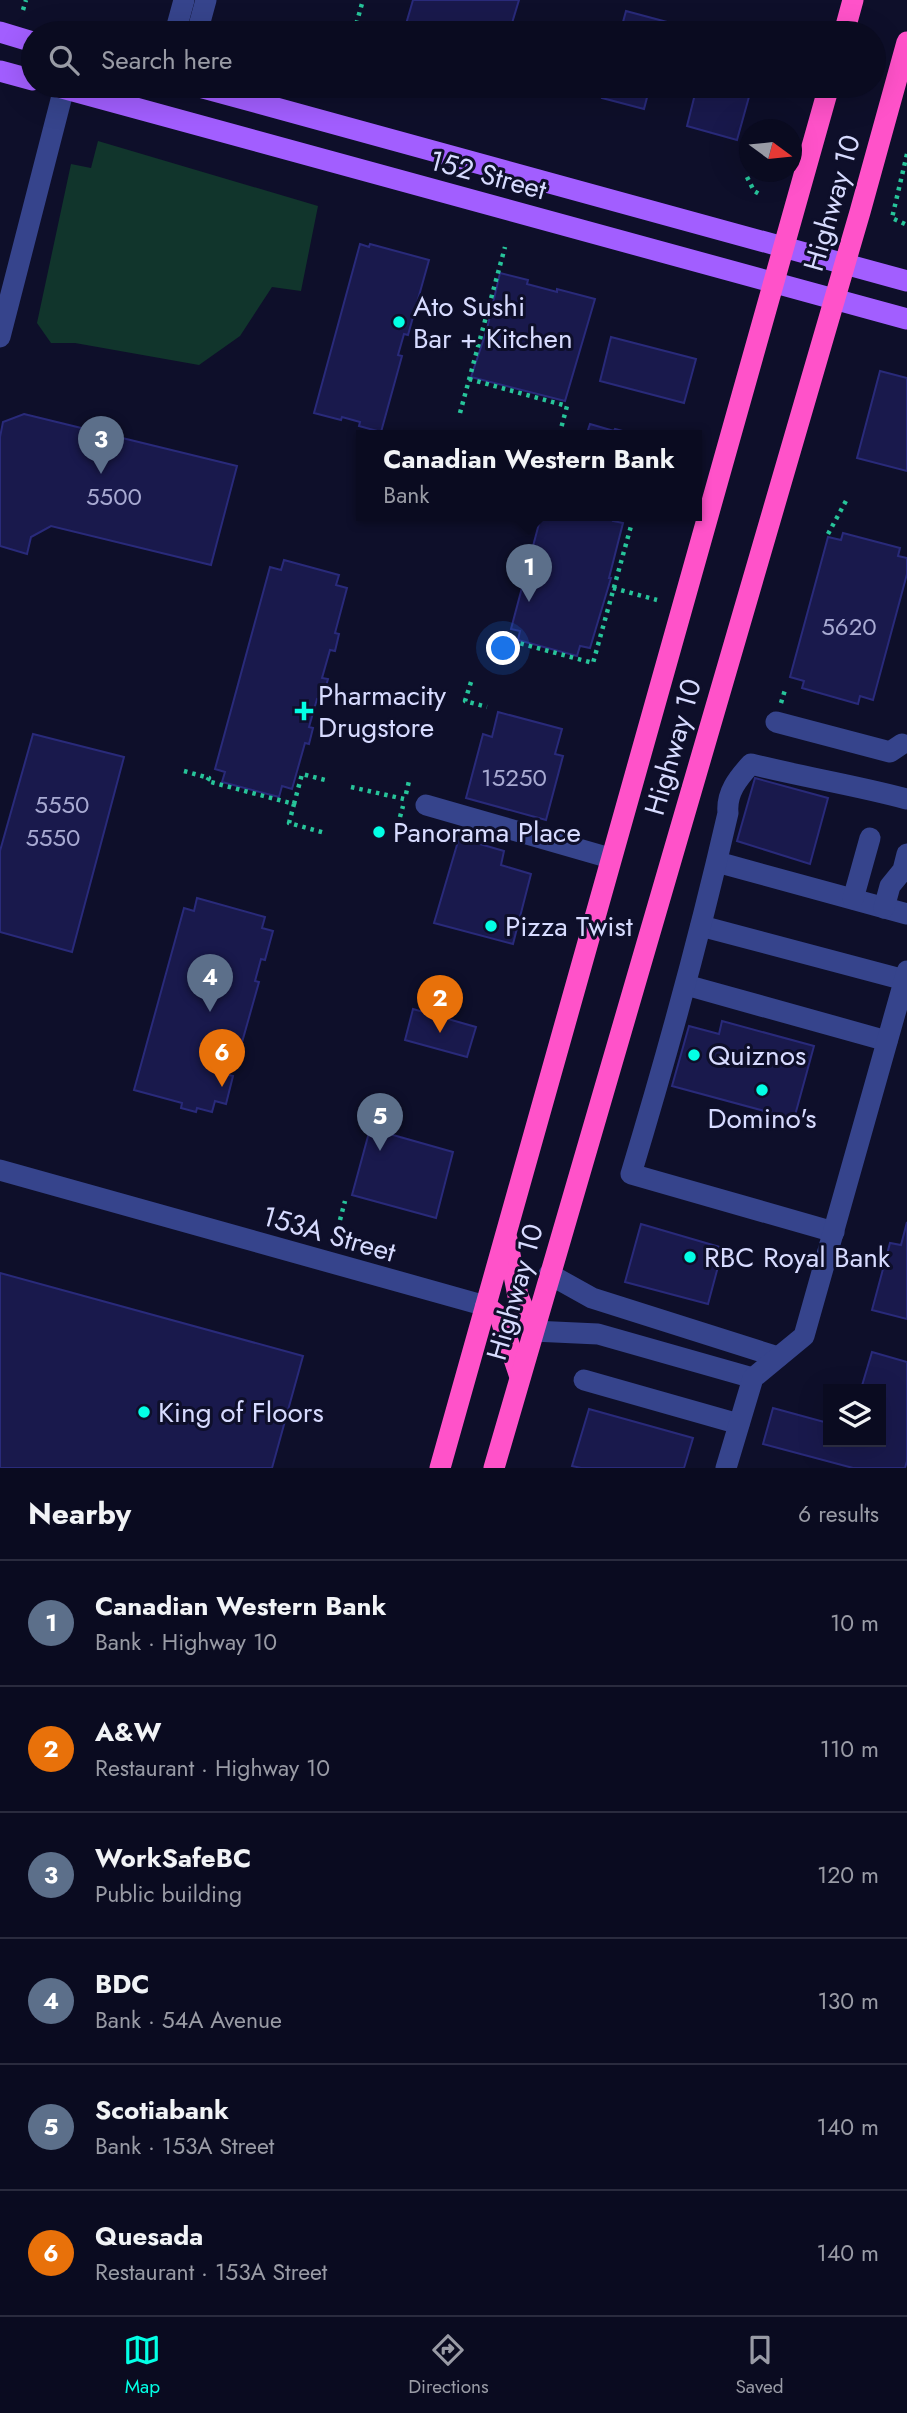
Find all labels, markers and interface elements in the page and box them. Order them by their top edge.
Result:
search box [21,21,886,98]
icon: search [45,41,83,79]
text: Search here [101,41,233,79]
north arrow [739,119,802,182]
street label: Highway 10 [793,130,871,276]
street label: 152 Street [425,140,551,210]
place label: Ato Sushi Bar + Kitchen [413,286,573,359]
marker: Ato Sushi Bar + Kitchen [391,314,407,330]
pin: 3 [78,416,124,474]
popup [356,430,702,521]
text: Canadian Western Bank [383,440,675,478]
text: Bank [383,478,429,512]
house number: 5500 [86,479,142,514]
pin: 1 [506,544,552,602]
house number: 5620 [821,609,877,644]
your location [486,631,520,665]
street label: Highway 10 [634,674,712,820]
place label: Pharmacity Drugstore [318,675,447,748]
marker: Pharmacity Drugstore [296,703,312,719]
house number: 15250 [481,760,547,795]
house number: 5550 [34,787,90,822]
place label: Panorama Place [393,812,581,853]
house number: 5550 [25,820,81,855]
marker: Panorama Place [371,824,387,840]
place label: Pizza Twist [505,906,633,947]
marker: Pizza Twist [483,918,499,934]
pin: 4 [187,954,233,1012]
pin: 2 [417,975,463,1033]
pin: 6 [199,1029,245,1087]
place label: Quiznos [708,1035,806,1076]
marker: Quiznos [686,1047,702,1063]
marker: Domino's [754,1082,770,1098]
pin: 5 [357,1093,403,1151]
place label: Domino's [707,1098,817,1139]
street label: 153A Street [258,1195,401,1273]
street label: Highway 10 [476,1219,554,1365]
place label: RBC Royal Bank [704,1237,891,1278]
marker: RBC Royal Bank [682,1249,698,1265]
map controls [823,1384,886,1447]
button: layers [823,1384,886,1447]
place label: King of Floors [158,1392,324,1433]
marker: King of Floors [136,1404,152,1420]
text: Nearby [28,1492,131,1535]
text: 6 results [798,1497,879,1531]
text: Canadian Western Bank [95,1587,386,1625]
text: 1 [45,1606,57,1640]
text: 10 m [830,1606,879,1640]
text: Bank · Highway 10 [95,1625,277,1659]
text: A&W [95,1713,161,1751]
text: 2 [43,1732,59,1766]
text: 110 m [820,1732,879,1766]
text: Restaurant · Highway 10 [95,1751,330,1785]
text: WorkSafeBC [95,1839,251,1877]
text: 3 [44,1858,58,1892]
text: 120 m [817,1858,879,1892]
text: Public building [95,1877,242,1911]
text: BDC [95,1965,150,2003]
text: 4 [43,1984,59,2018]
text: 130 m [817,1984,879,2018]
text: Bank · 54A Avenue [95,2003,282,2037]
text: Scotiabank [95,2091,229,2129]
text: 5 [44,2110,58,2144]
text: 140 m [817,2110,879,2144]
text: Bank · 153A Street [95,2129,274,2163]
text: Quesada [95,2217,203,2255]
text: 6 [43,2236,59,2270]
text: 140 m [817,2236,879,2270]
text: Restaurant · 153A Street [95,2255,327,2289]
tab: Map [123,2331,161,2400]
tab: Directions [408,2331,489,2400]
tab: Saved [735,2331,784,2400]

